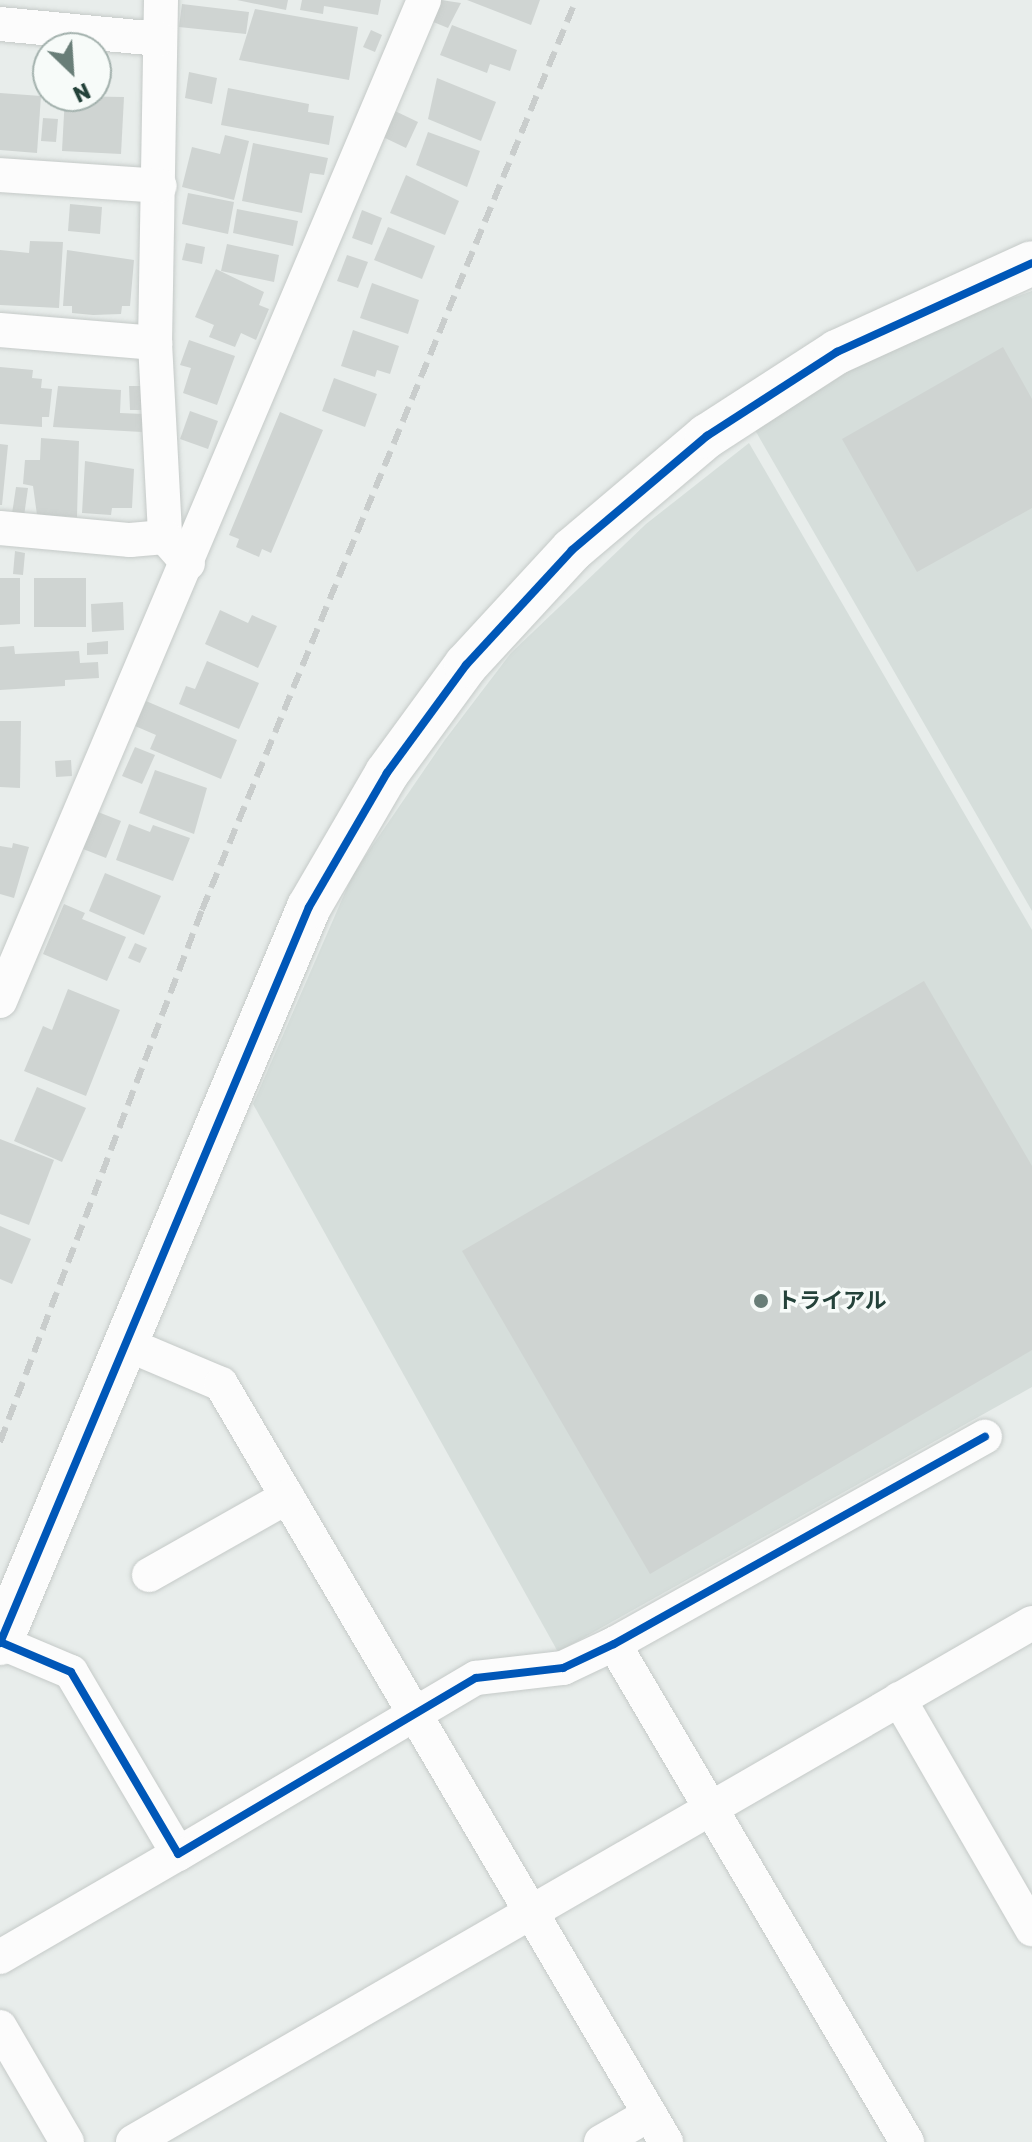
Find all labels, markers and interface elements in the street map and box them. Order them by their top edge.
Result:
north arrow [32,32,112,112]
text: N [69,77,94,108]
place label: トライアル [777,1288,887,1314]
marker: トライアル [752,1292,770,1310]

